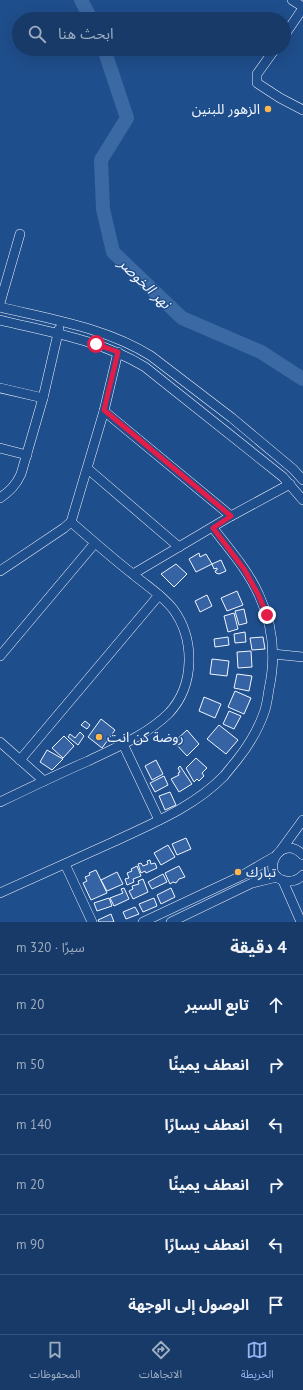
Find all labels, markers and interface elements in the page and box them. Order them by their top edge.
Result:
search box [12,12,291,56]
icon: search [26,23,48,45]
text: ابحث هنا [58,24,114,43]
place label: الزهور للبنين [192,100,260,118]
marker: الزهور للبنين [263,104,273,114]
water label: نهر الخوصر [114,253,176,314]
route start [87,335,105,353]
route end [258,606,276,624]
place label: روضة كن انت [107,728,184,746]
marker: روضة كن انت [94,732,104,742]
place label: تبارك [246,863,276,881]
marker: تبارك [233,867,243,877]
text: 4 دقيقة [230,936,287,958]
text: سيرًا · 320 m [16,939,85,956]
icon: ahead [265,994,287,1016]
text: تابع السير [185,995,249,1014]
text: 20 m [16,996,44,1013]
icon: right [265,1054,287,1076]
text: انعطف يمينًا [169,1055,249,1074]
text: 50 m [16,1056,44,1073]
icon: left [265,1114,287,1136]
text: انعطف يسارًا [165,1115,249,1134]
text: 140 m [16,1116,51,1133]
icon: right [265,1174,287,1196]
text: انعطف يمينًا [169,1175,249,1194]
text: 20 m [16,1176,44,1193]
icon: left [265,1234,287,1256]
text: انعطف يسارًا [165,1235,249,1254]
text: 90 m [16,1236,44,1253]
icon: arrive [265,1294,287,1316]
text: الوصول إلى الوجهة [128,1295,249,1314]
tab: المحفوظات [29,1339,80,1386]
tab: الاتجاهات [139,1339,182,1386]
tab: الخريطة [241,1339,274,1386]

